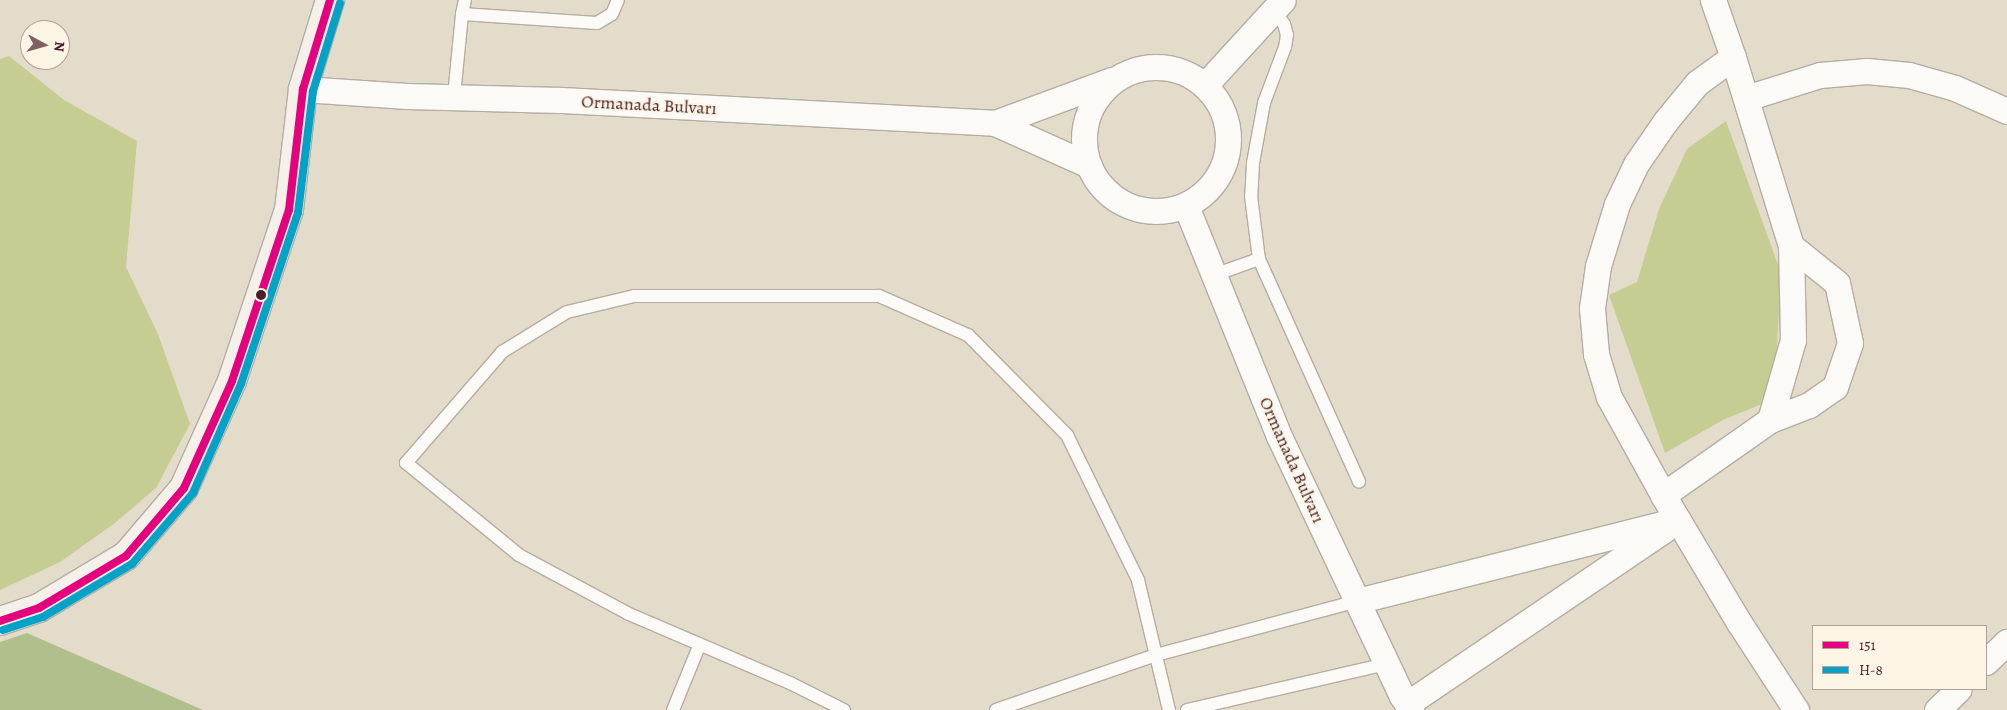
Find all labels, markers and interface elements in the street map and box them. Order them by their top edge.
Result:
north arrow [20,20,70,70]
text: N [49,40,69,53]
street label: Ormanada Bulvarı [581,91,717,119]
unlabelled marker [256,290,266,300]
street label: Ormanada Bulvarı [1255,394,1329,526]
legend [1812,625,1987,690]
text: 151 [1859,635,1876,655]
text: H-8 [1859,660,1883,680]

